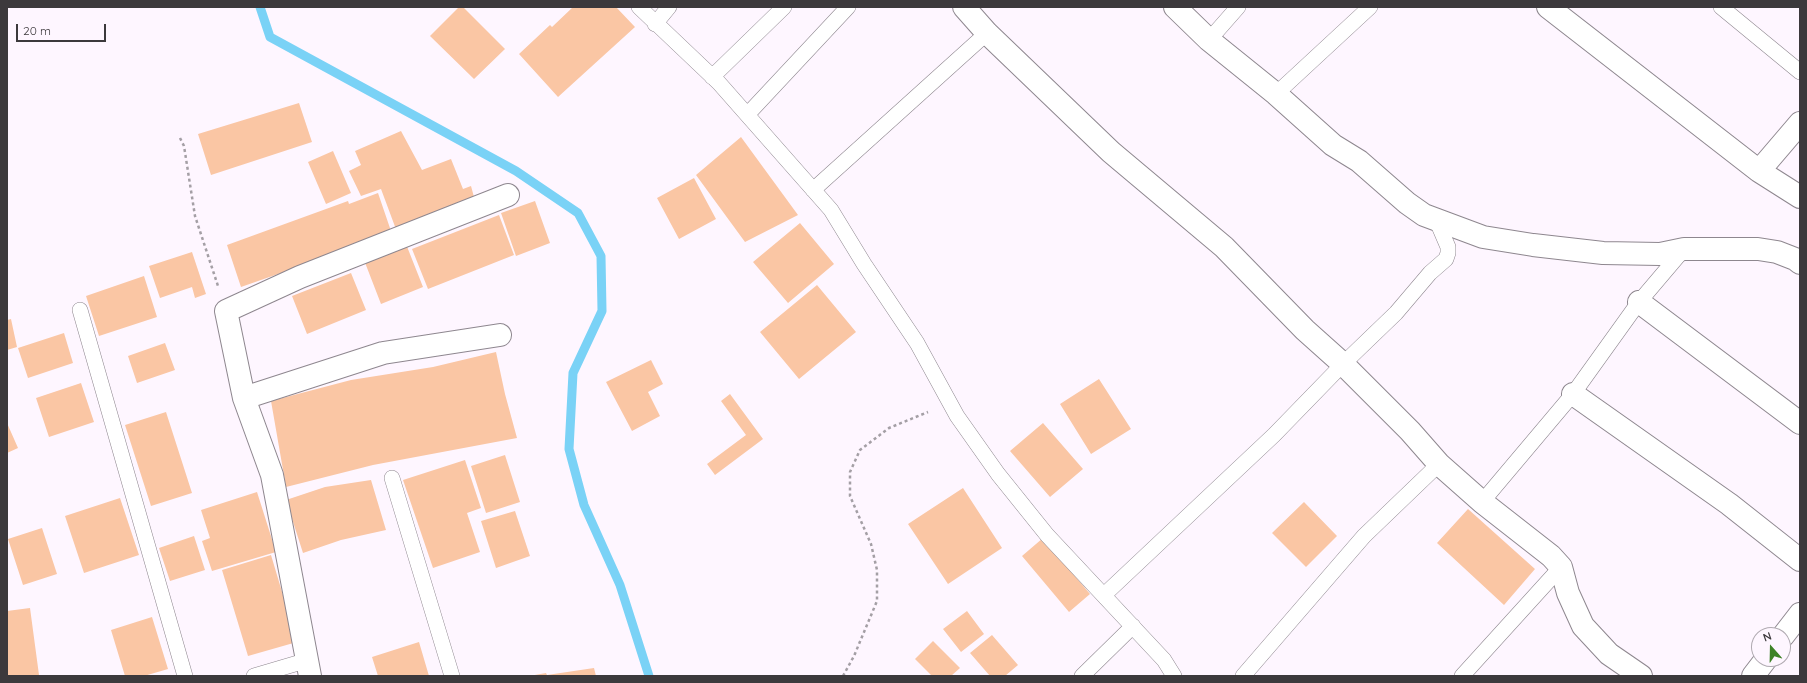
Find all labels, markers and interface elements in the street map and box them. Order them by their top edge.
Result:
scale bar [18,16,108,42]
text: 20 m [23,23,51,38]
north arrow [1751,627,1791,667]
text: N [1761,629,1773,645]

